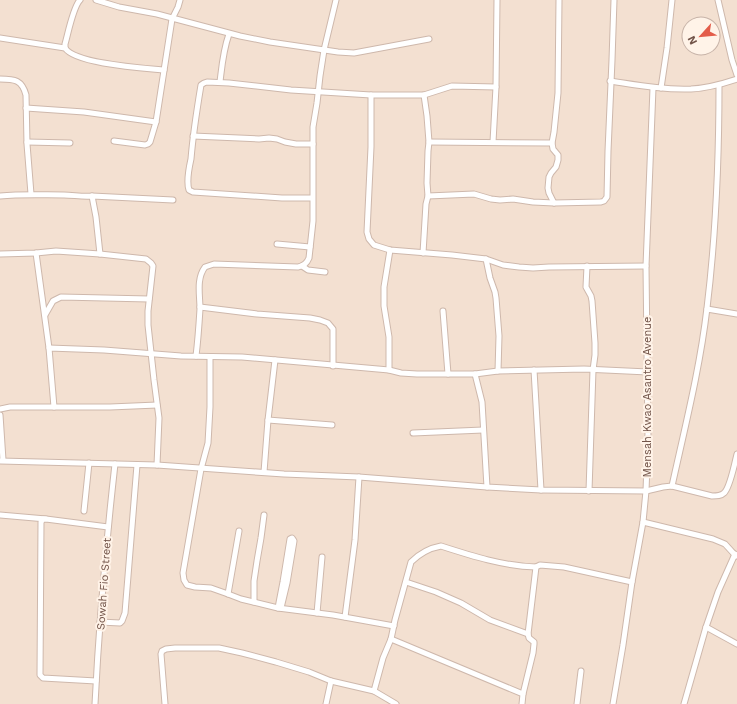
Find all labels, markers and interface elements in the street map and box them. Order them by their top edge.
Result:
north arrow [681,16,721,56]
text: N [685,34,700,47]
street label: Mensah Kwao Asantro Avenue [641,317,654,477]
street label: Sowah Fio Street [94,537,114,631]

